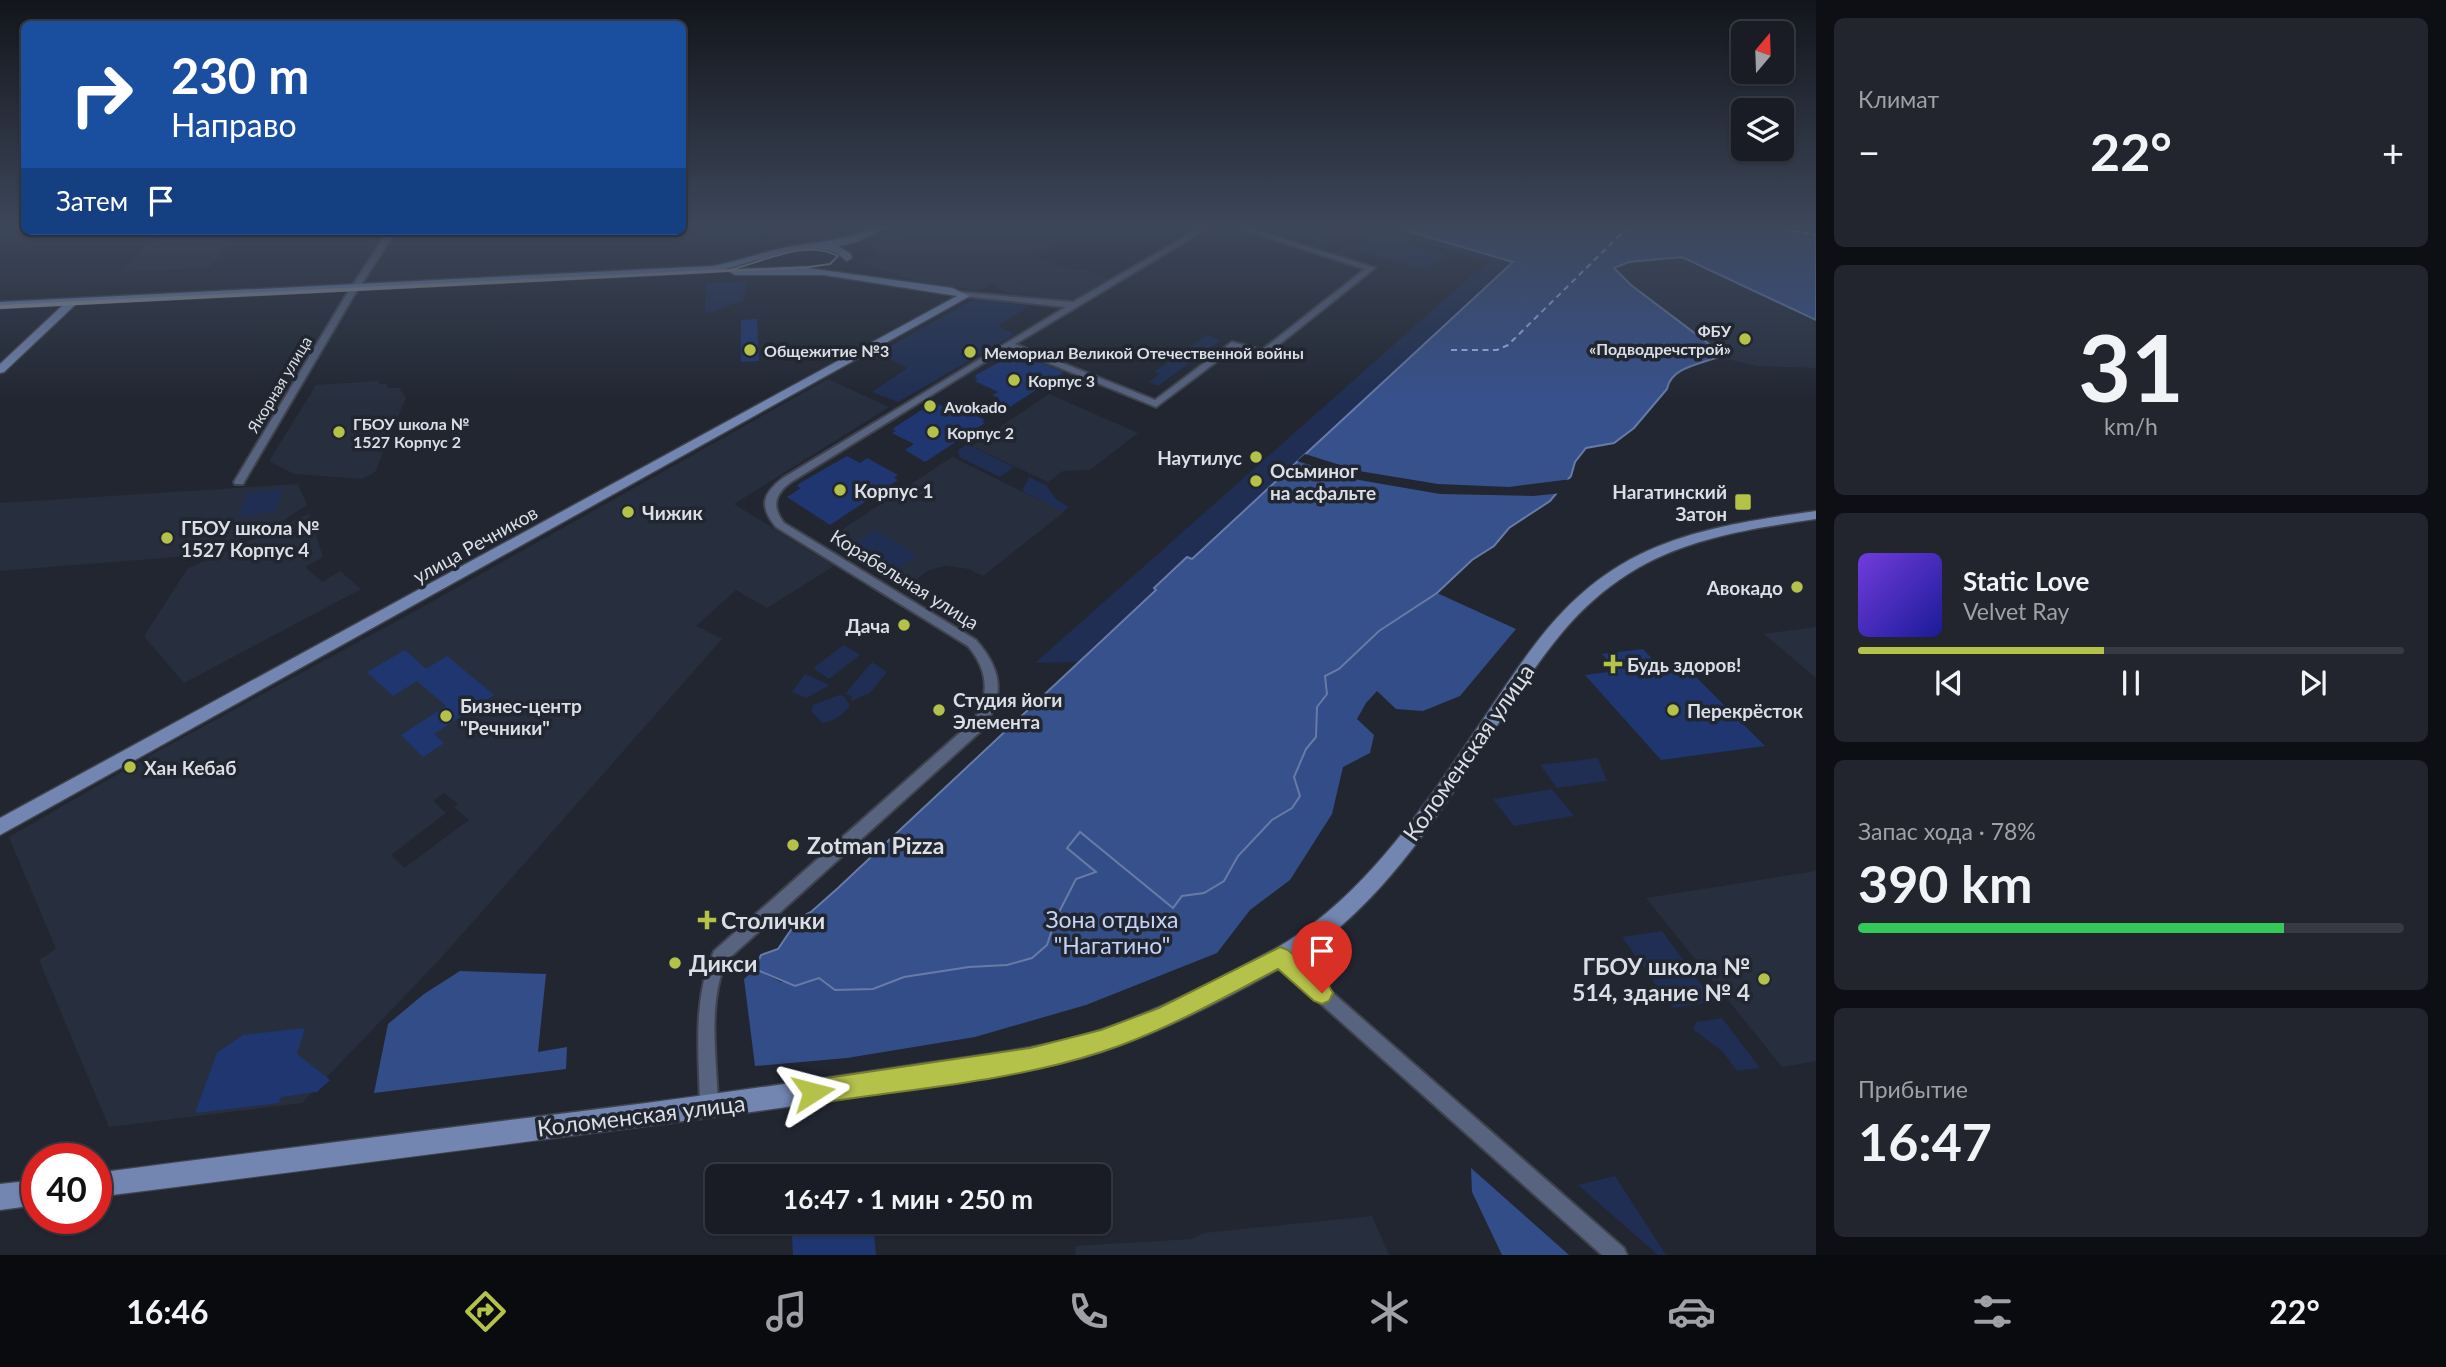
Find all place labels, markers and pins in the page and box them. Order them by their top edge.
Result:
place label: ФБУ «Подводречстрой» [1589,321,1732,358]
marker: ФБУ «Подводречстрой» [1737,331,1753,347]
place label: Общежитие №3 [764,341,889,360]
marker: Общежитие №3 [742,342,758,358]
place label: Мемориал Великой Отечественной войны [984,343,1304,362]
marker: Мемориал Великой Отечественной войны [962,344,978,360]
place label: Корпус 3 [1028,371,1095,390]
marker: Корпус 3 [1006,372,1022,388]
place label: Avokado [943,397,1007,416]
marker: Avokado [922,398,938,414]
place label: ГБОУ школа № 1527 Корпус 2 [353,414,469,451]
place label: Корпус 2 [947,423,1014,442]
marker: ГБОУ школа № 1527 Корпус 2 [331,424,347,440]
marker: Корпус 2 [925,424,941,440]
place label: Наутилус [1157,446,1242,469]
marker: Наутилус [1248,449,1264,465]
place label: Осьминог на асфальте [1270,459,1376,504]
marker: Осьминог на асфальте [1248,473,1264,489]
place label: Корпус 1 [854,479,934,502]
place label: Нагатинский Затон [1612,480,1727,525]
marker: Корпус 1 [832,482,848,498]
marker: Нагатинский Затон [1733,492,1753,512]
place label: Чижик [642,501,703,524]
marker: Чижик [620,504,636,520]
place label: ГБОУ школа № 1527 Корпус 4 [181,516,319,561]
marker: ГБОУ школа № 1527 Корпус 4 [159,530,175,546]
place label: Авокадо [1706,576,1783,599]
marker: Авокадо [1789,579,1805,595]
place label: Дача [845,614,890,637]
marker: Дача [896,617,912,633]
place label: Будь здоров! [1627,653,1741,676]
marker: Будь здоров! [1605,656,1621,672]
place label: Студия йоги Элемента [953,688,1062,733]
place label: Бизнес-центр "Речники" [460,694,582,739]
place label: Перекрёсток [1687,699,1804,722]
marker: Студия йоги Элемента [931,702,947,718]
marker: Перекрёсток [1665,702,1681,718]
marker: Бизнес-центр "Речники" [438,708,454,724]
place label: Хан Кебаб [144,756,236,779]
marker: Хан Кебаб [122,759,138,775]
place label: Zotman Pizza [807,831,944,859]
marker: Zotman Pizza [785,837,801,853]
place label: Столички [721,906,825,934]
marker: Столички [699,912,715,928]
pin [1292,921,1352,993]
place label: Дикси [689,949,757,977]
place label: ГБОУ школа № 514, здание № 4 [1572,952,1750,1006]
marker: Дикси [667,955,683,971]
marker: ГБОУ школа № 514, здание № 4 [1756,971,1772,987]

